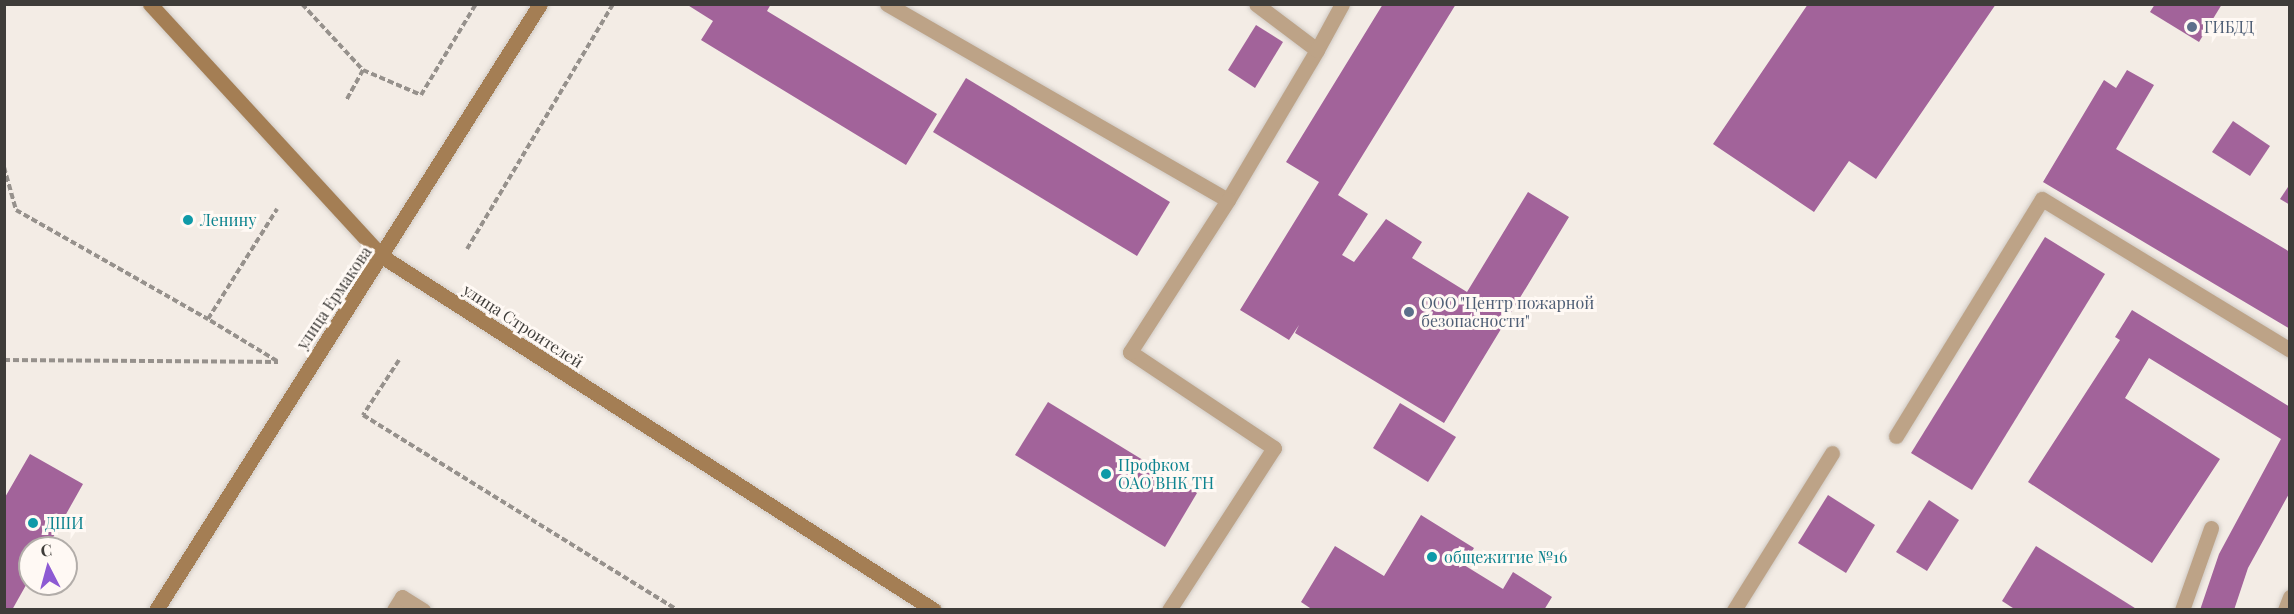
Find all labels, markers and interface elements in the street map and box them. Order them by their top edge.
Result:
place label: ГИБДД [2204,17,2254,37]
marker: ГИБДД [2185,20,2199,34]
place label: Ленину [200,210,256,230]
marker: Ленину [181,213,195,227]
street label: улица Ермакова [293,243,375,353]
street label: улица Строителей [460,280,586,372]
place label: ООО "Центр пожарной безопасности" [1421,293,1595,331]
marker: ООО "Центр пожарной безопасности" [1402,305,1416,319]
place label: Профком ОАО ВНК ТН [1118,455,1214,493]
marker: Профком ОАО ВНК ТН [1099,467,1113,481]
place label: ДШИ [45,513,84,533]
marker: ДШИ [26,516,40,530]
north arrow [18,536,78,596]
text: С [40,539,53,561]
place label: общежитие №16 [1444,547,1567,567]
marker: общежитие №16 [1425,550,1439,564]

